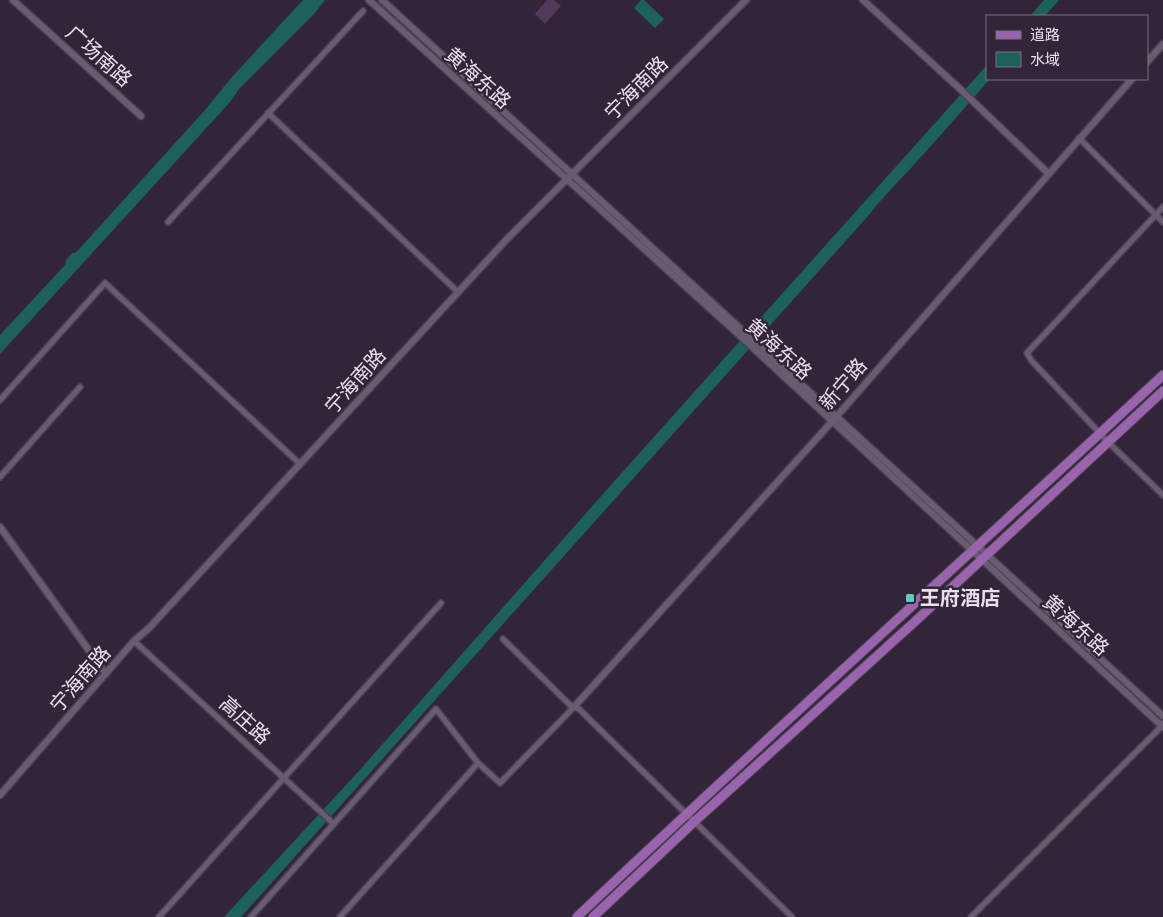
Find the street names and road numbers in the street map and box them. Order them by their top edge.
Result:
street label: 广场南路 [59,19,138,95]
street label: 黄海东路 [438,41,517,117]
street label: 宁海南路 [598,50,676,128]
street label: 黄海东路 [739,312,818,388]
street label: 宁海南路 [318,342,394,421]
street label: 新宁路 [813,352,875,417]
street label: 黄海东路 [1036,588,1115,664]
street label: 宁海南路 [43,640,118,720]
street label: 高庄路 [212,690,277,752]

